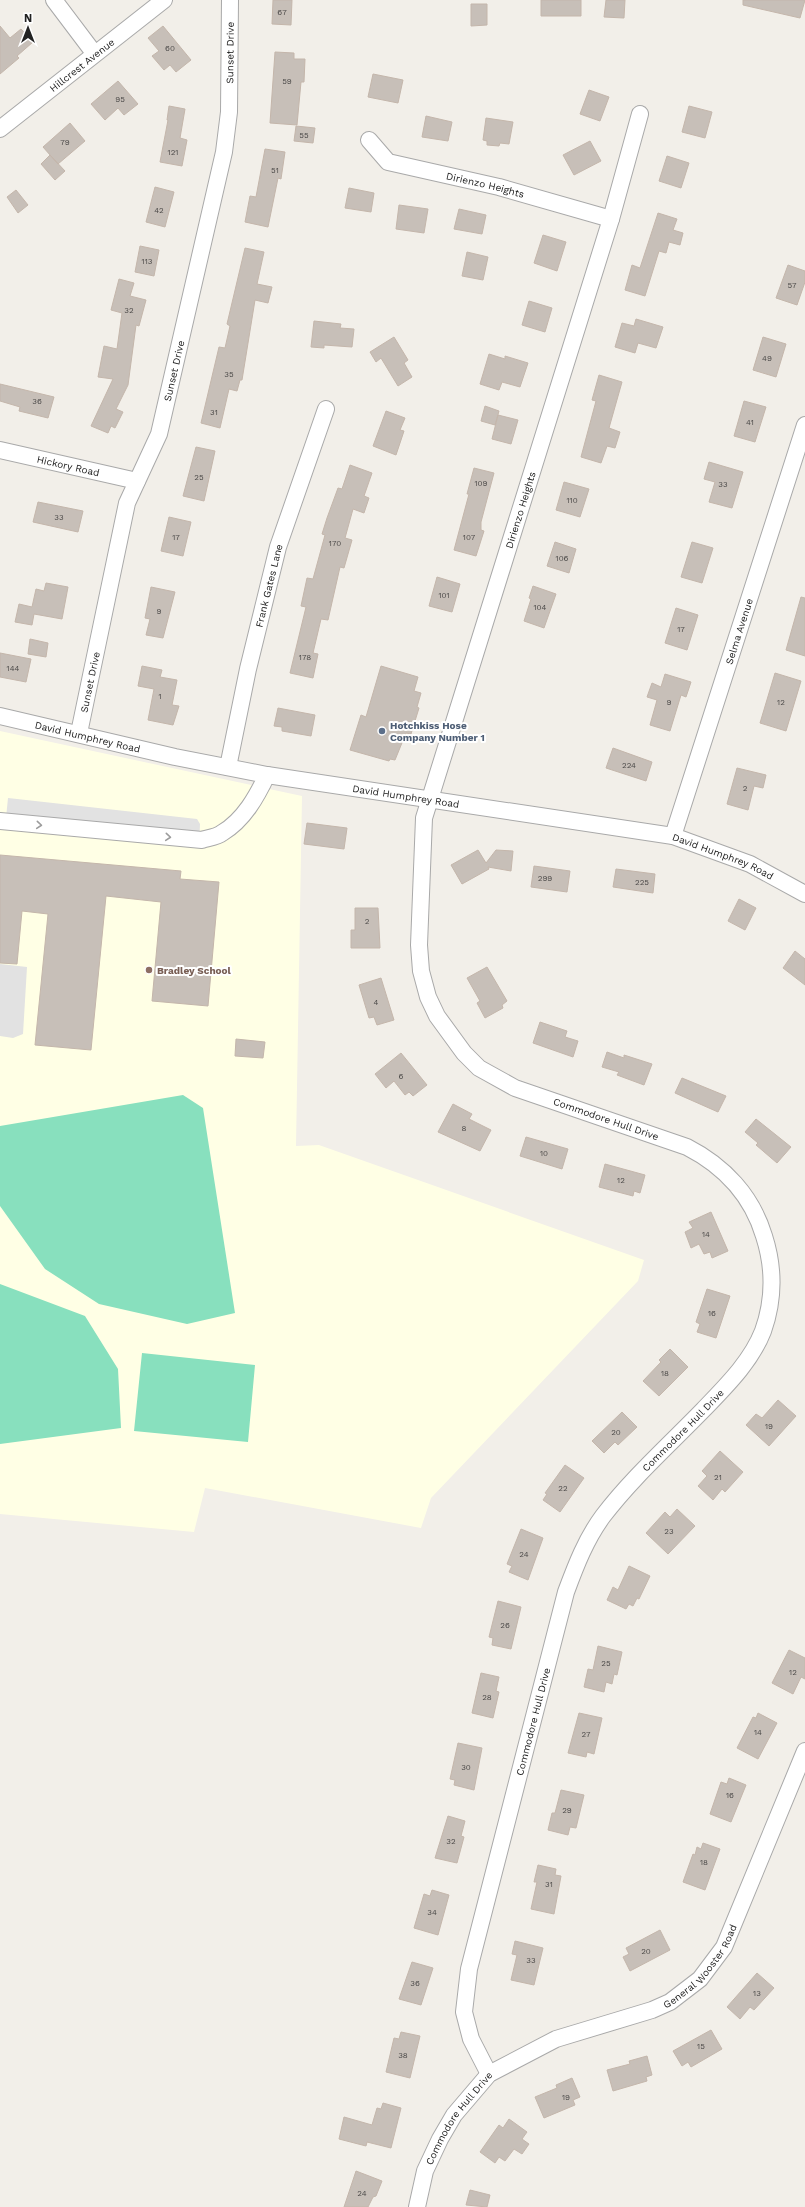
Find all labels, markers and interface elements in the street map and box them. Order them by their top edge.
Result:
north arrow [8,8,48,48]
house number: 67 [277,8,287,17]
text: N [24,12,32,25]
street label: Sunset Drive [224,21,235,84]
street label: Hillcrest Avenue [47,36,117,94]
house number: 60 [165,44,175,53]
house number: 59 [282,77,292,86]
house number: 95 [115,95,125,104]
house number: 55 [299,131,309,140]
house number: 79 [60,138,70,147]
house number: 121 [168,148,178,157]
house number: 51 [271,166,279,175]
street label: Dirienzo Heights [445,170,526,199]
house number: 42 [154,206,164,215]
house number: 113 [142,257,153,266]
house number: 57 [787,281,797,290]
house number: 32 [124,306,134,315]
street label: Sunset Drive [161,339,186,402]
house number: 49 [762,354,772,363]
house number: 35 [224,370,234,379]
house number: 36 [32,397,42,406]
house number: 31 [210,408,218,417]
house number: 41 [746,418,754,427]
street label: Hickory Road [36,453,101,478]
street label: Dirienzo Heights [503,470,537,550]
house number: 25 [194,473,204,482]
house number: 109 [474,479,488,488]
house number: 33 [718,480,728,489]
house number: 110 [566,496,578,505]
house number: 33 [54,513,64,522]
house number: 17 [172,533,180,542]
house number: 107 [463,533,476,542]
house number: 170 [329,539,341,548]
street label: Frank Gates Lane [253,542,284,628]
house number: 106 [556,554,569,563]
house number: 101 [438,591,450,600]
street label: Selma Avenue [723,597,755,666]
house number: 104 [534,603,547,612]
house number: 9 [157,607,162,616]
house number: 17 [677,625,685,634]
street label: Sunset Drive [78,650,101,714]
house number: 178 [299,653,311,662]
house number: 144 [7,664,20,673]
house number: 1 [158,692,162,701]
house number: 9 [667,698,672,707]
house number: 12 [777,698,785,707]
street label: David Humphrey Road [34,719,141,754]
place label: Hotchkiss Hose Company Number 1 [390,720,485,743]
marker: Hotchkiss Hose Company Number 1 [377,726,387,736]
house number: 224 [622,761,636,770]
street label: David Humphrey Road [352,782,460,809]
house number: 2 [743,784,748,793]
one-way arrow [36,820,42,829]
street label: David Humphrey Road [671,831,775,881]
one-way arrow [165,832,171,841]
house number: 299 [538,874,552,883]
house number: 225 [635,878,649,887]
house number: 2 [365,917,370,926]
marker: Bradley School [144,965,154,975]
place label: Bradley School [157,965,232,976]
house number: 4 [374,998,379,1007]
house number: 6 [399,1072,404,1081]
street label: Commodore Hull Drive [552,1096,660,1142]
house number: 8 [462,1124,467,1133]
house number: 10 [540,1149,548,1158]
house number: 12 [617,1176,625,1185]
house number: 14 [702,1230,710,1239]
house number: 16 [708,1309,716,1318]
house number: 18 [661,1369,669,1378]
street label: Commodore Hull Drive [640,1387,726,1473]
house number: 19 [765,1422,773,1431]
house number: 20 [611,1428,621,1437]
house number: 21 [714,1473,722,1482]
house number: 22 [558,1484,568,1493]
house number: 23 [664,1527,674,1536]
house number: 24 [519,1550,529,1559]
house number: 26 [500,1621,510,1630]
house number: 25 [601,1659,611,1668]
street label: Commodore Hull Drive [514,1666,552,1777]
house number: 12 [789,1668,797,1677]
house number: 28 [482,1693,492,1702]
house number: 14 [754,1728,762,1737]
house number: 27 [582,1730,591,1739]
house number: 30 [461,1763,471,1772]
house number: 16 [726,1791,734,1800]
house number: 29 [562,1806,572,1815]
house number: 32 [446,1837,456,1846]
house number: 18 [700,1858,708,1867]
house number: 31 [545,1880,553,1889]
house number: 34 [427,1908,437,1917]
street label: General Wooster Road [661,1923,738,2010]
house number: 20 [641,1947,651,1956]
house number: 33 [526,1956,536,1965]
house number: 36 [410,1979,420,1988]
house number: 13 [753,1989,761,1998]
house number: 15 [697,2042,705,2051]
house number: 38 [398,2051,408,2060]
street label: Commodore Hull Drive [423,2069,494,2166]
house number: 19 [562,2093,570,2102]
house number: 24 [357,2189,367,2198]

